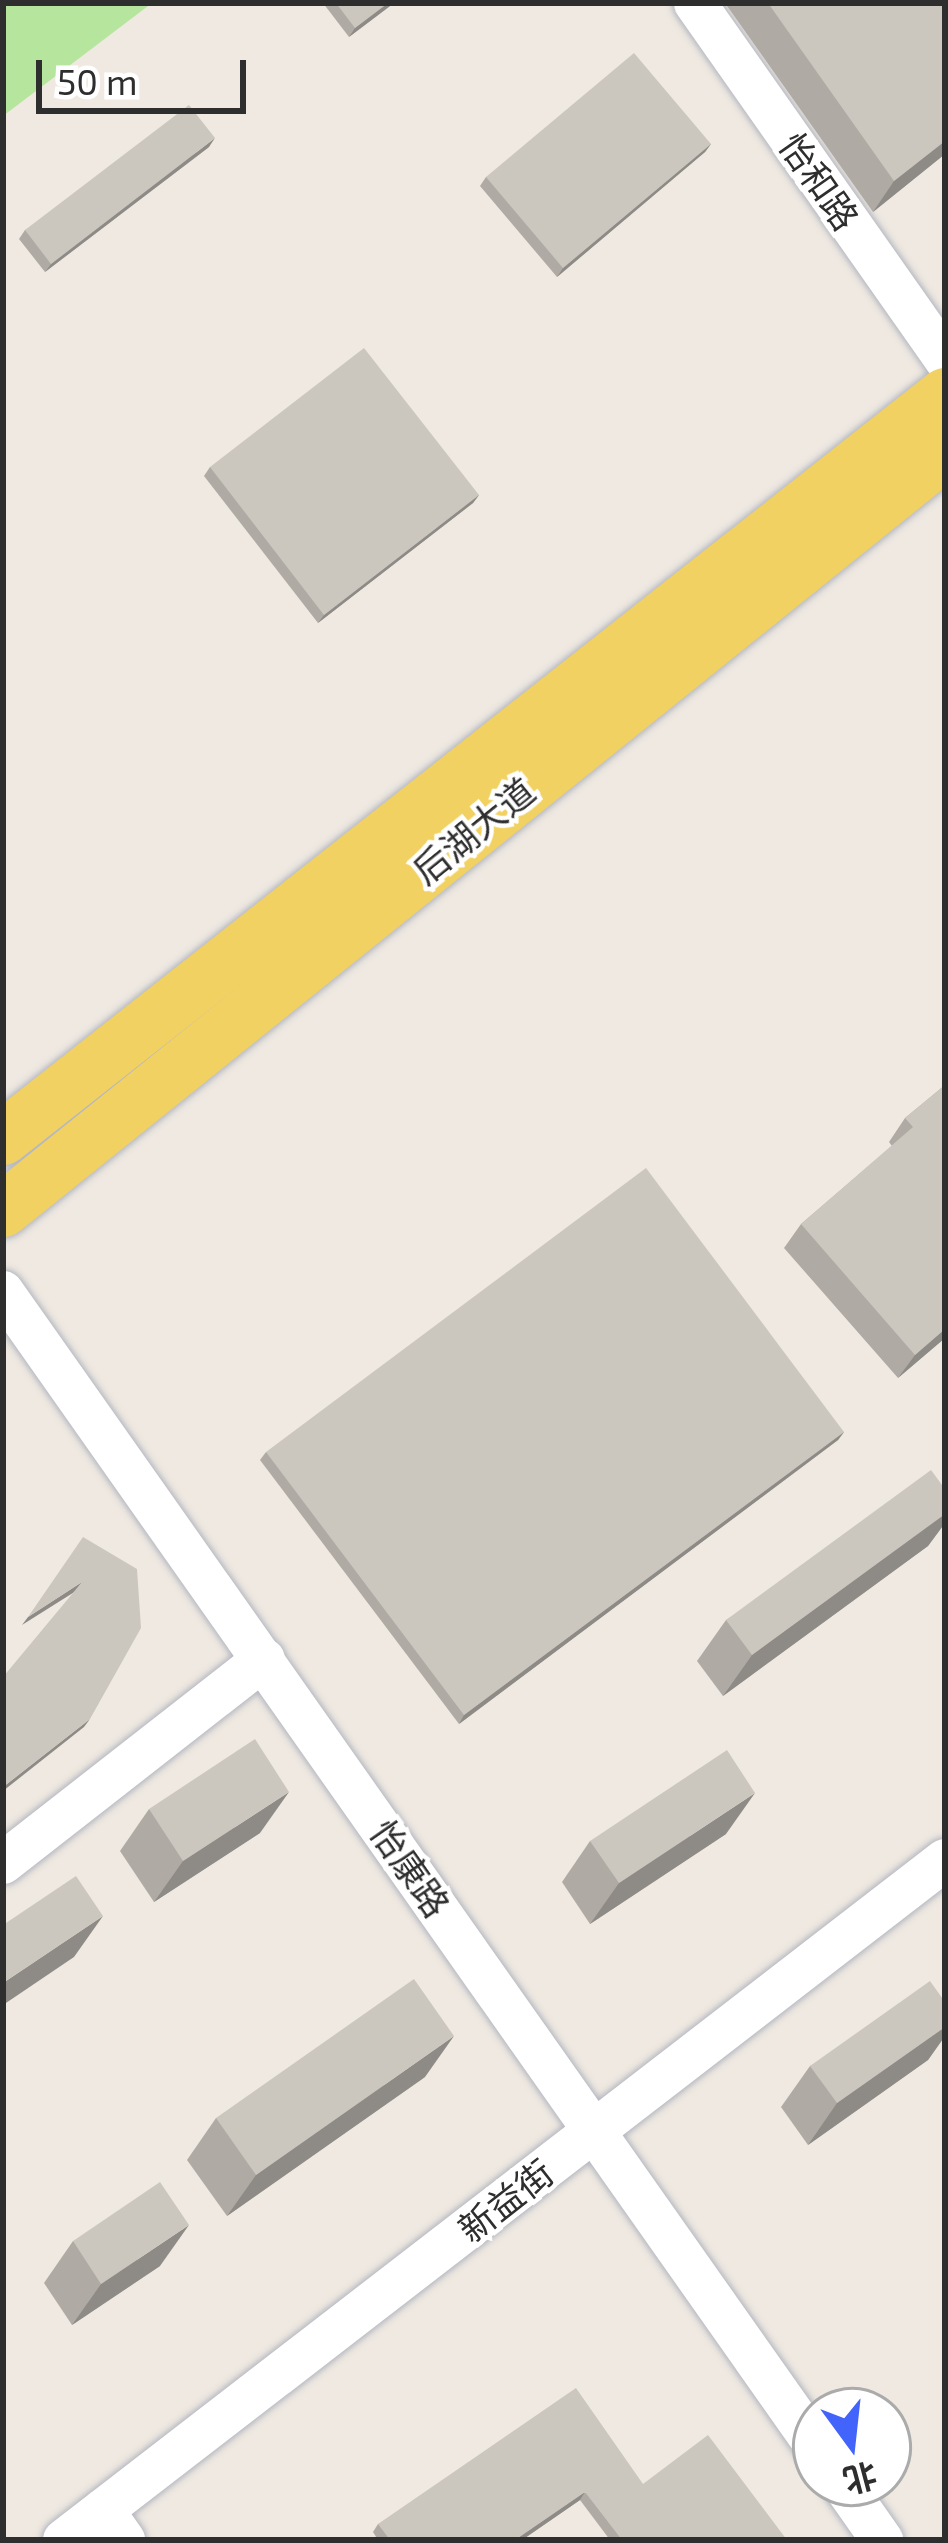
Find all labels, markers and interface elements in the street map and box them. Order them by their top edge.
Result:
scale bar [42,36,252,110]
text: 50 m [57,59,138,102]
street label: 怡和路 [771,124,869,238]
street label: 后湖大道 [403,768,543,892]
street label: 怡康路 [362,1811,460,1925]
street label: 新益街 [449,2150,561,2250]
north arrow [792,2387,912,2507]
text: 北 [839,2455,882,2502]

